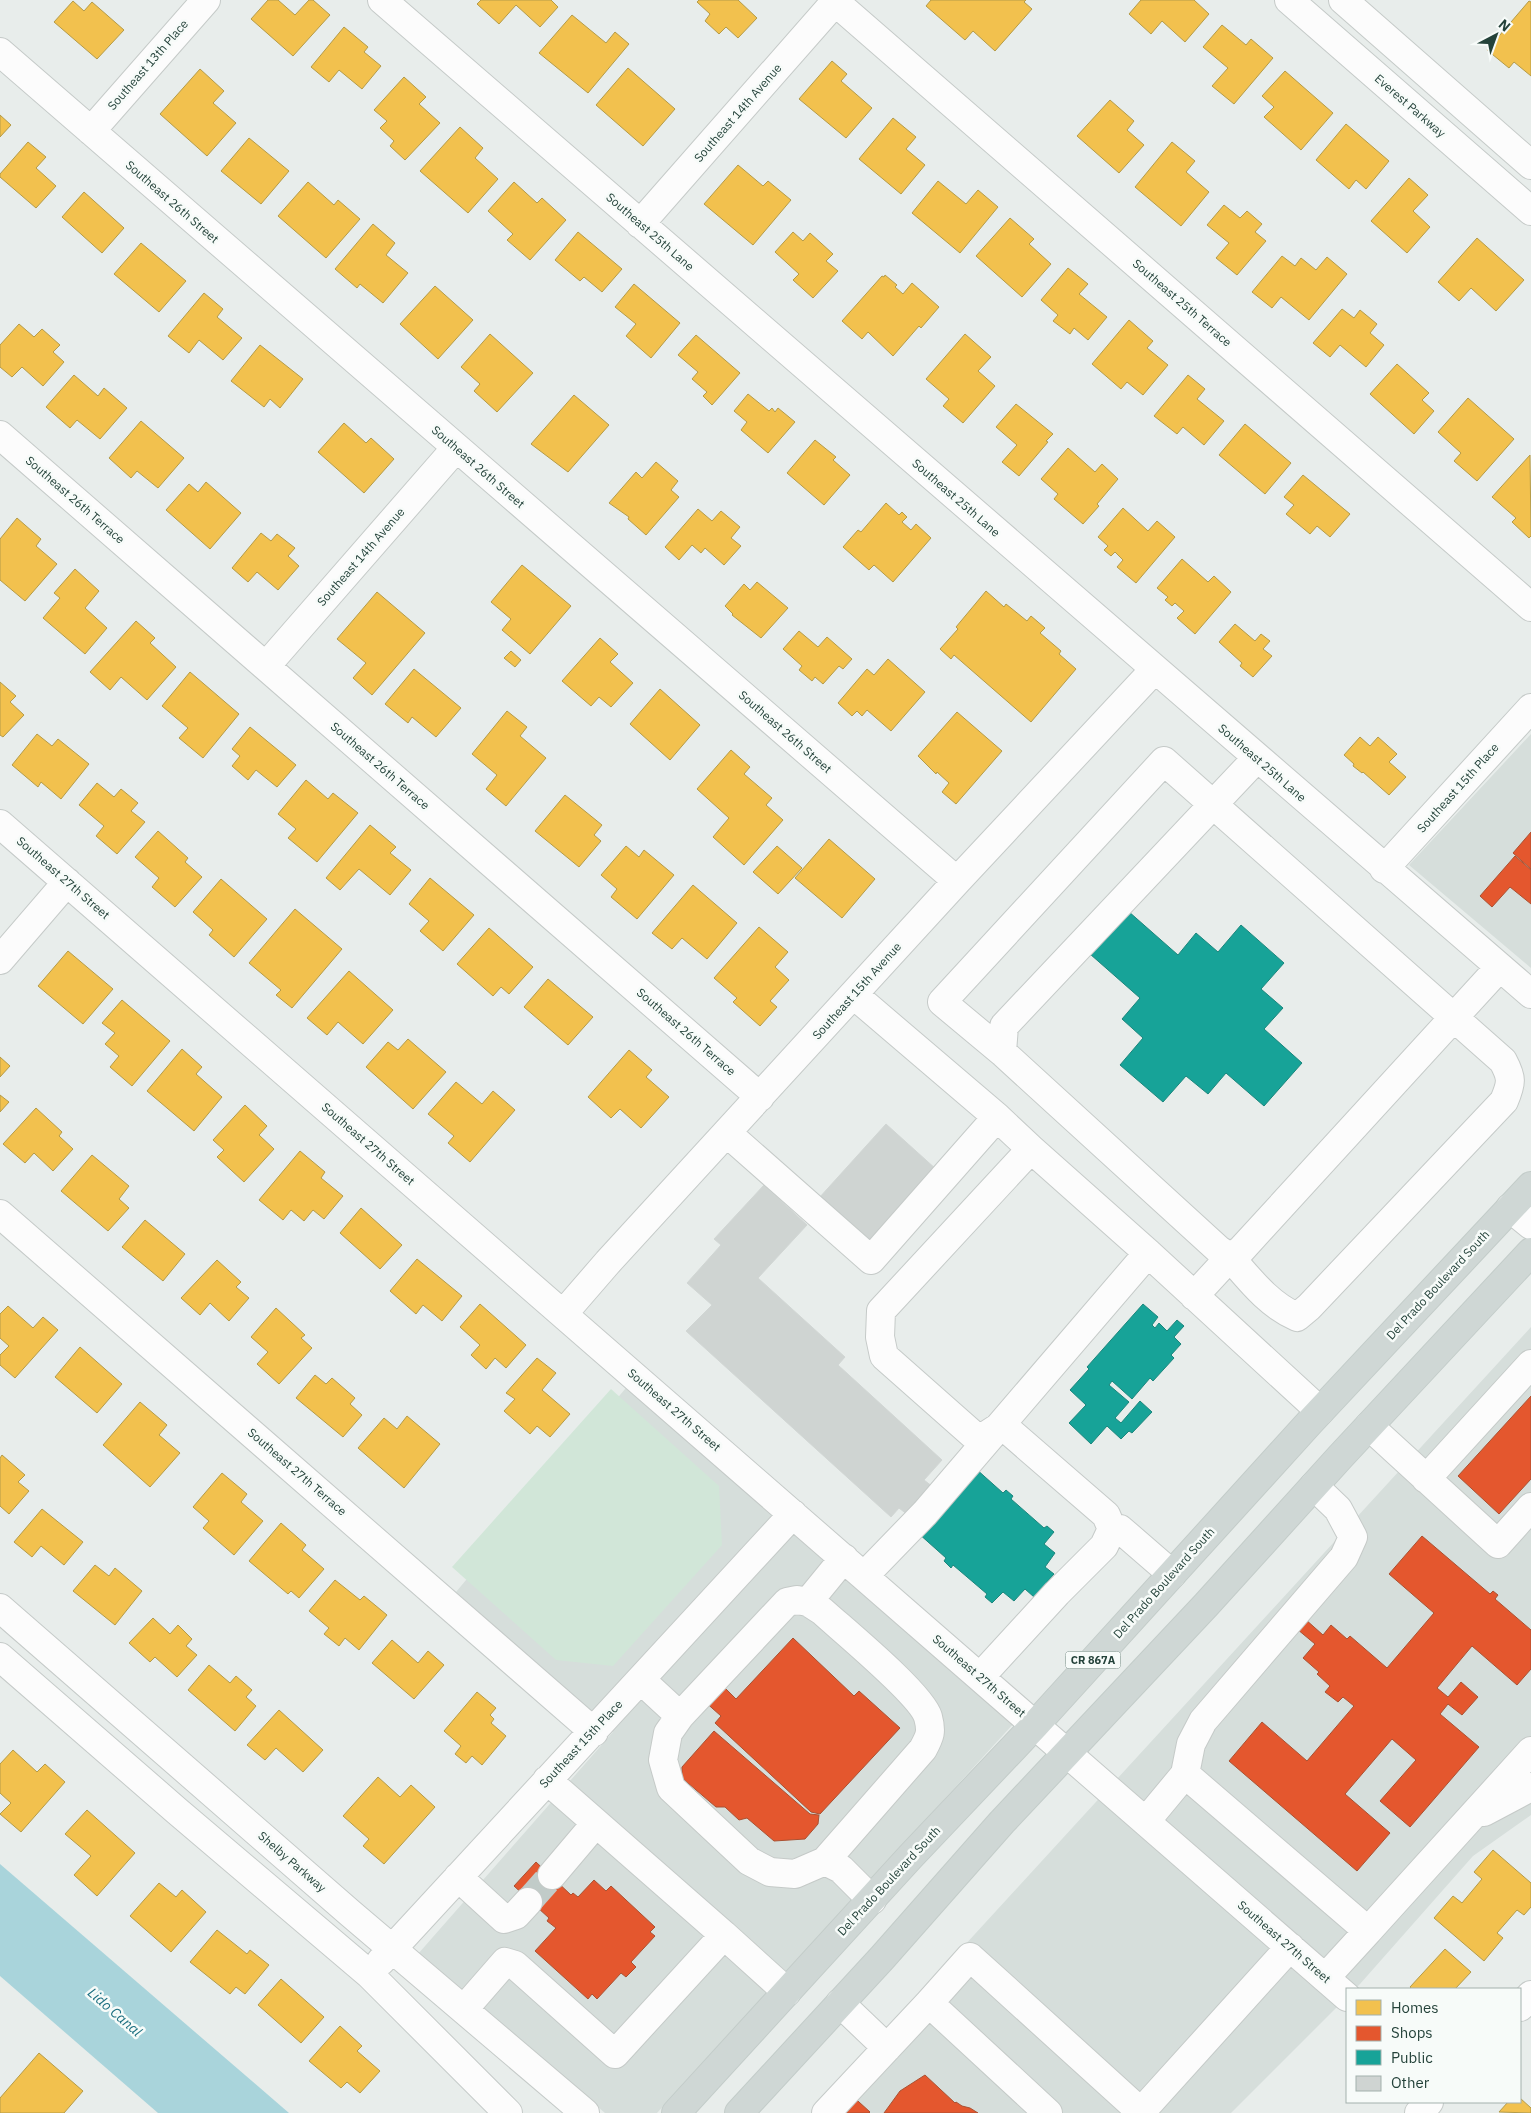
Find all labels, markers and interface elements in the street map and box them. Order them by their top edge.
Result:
north arrow [1471,10,1521,60]
text: N [1495,15,1514,35]
street label: Southeast 13th Place [104,16,191,113]
street label: Southeast 14th Avenue [691,60,785,165]
street label: Everest Parkway [1372,71,1449,140]
street label: Southeast 26th Street [123,157,222,246]
street label: Southeast 25th Lane [603,189,698,274]
street label: Southeast 25th Terrace [1130,256,1235,350]
street label: Southeast 26th Street [429,422,528,511]
street label: Southeast 26th Terrace [23,453,128,547]
street label: Southeast 25th Lane [909,455,1004,540]
street label: Southeast 14th Avenue [314,504,408,609]
street label: Southeast 26th Street [736,687,835,776]
street label: Southeast 26th Terrace [328,719,433,813]
street label: Southeast 25th Lane [1215,720,1310,805]
street label: Southeast 15th Place [1414,740,1502,835]
street label: Southeast 27th Street [14,833,113,922]
street label: Southeast 15th Avenue [809,939,905,1042]
street label: Southeast 26th Terrace [634,985,739,1079]
street label: Southeast 27th Street [319,1099,418,1188]
street label: Del Prado Boulevard South [1383,1227,1492,1342]
street label: Southeast 27th Street [625,1365,724,1454]
street label: Southeast 27th Terrace [245,1425,350,1519]
street label: Del Prado Boulevard South [1110,1524,1217,1641]
street label: Southeast 27th Street [930,1631,1029,1720]
road number: CR 867A [1066,1652,1120,1668]
street label: Southeast 15th Place [536,1696,626,1791]
street label: Del Prado Boulevard South [834,1823,943,1938]
street label: Shelby Parkway [255,1828,329,1895]
street label: Southeast 27th Street [1235,1897,1334,1986]
water label: Lido Canal [84,1984,146,2041]
legend [1346,1988,1521,2103]
text: Homes [1391,1998,1439,2017]
text: Shops [1391,2023,1433,2042]
text: Public [1391,2048,1433,2067]
text: Other [1391,2073,1430,2092]

